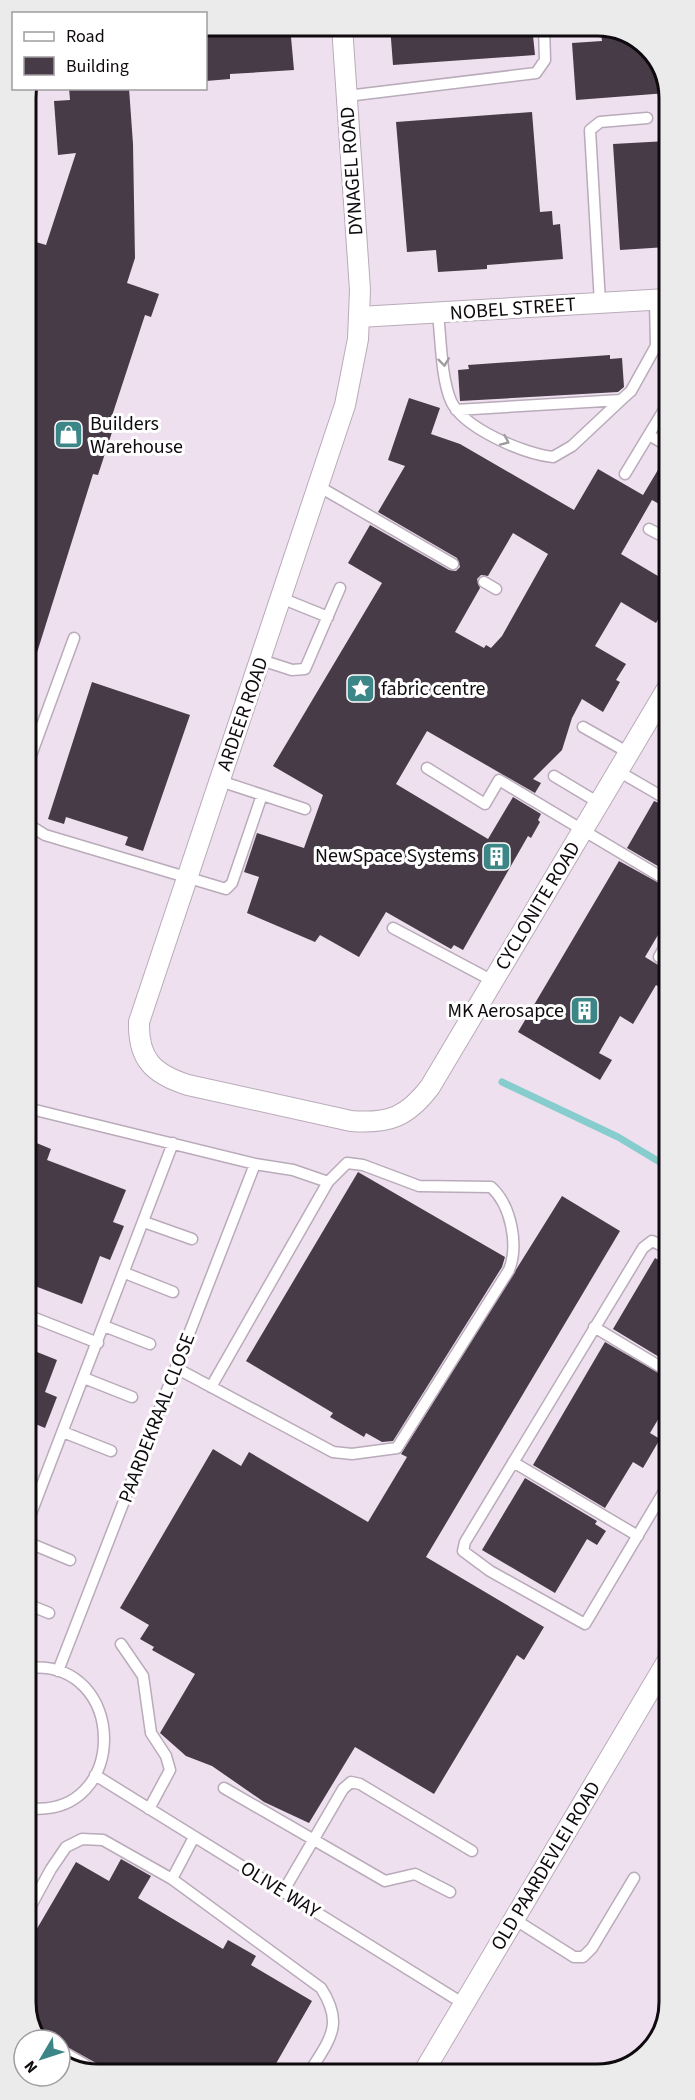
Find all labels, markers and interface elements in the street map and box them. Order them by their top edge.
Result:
legend [12,12,207,90]
text: Road [66,24,105,49]
text: Building [66,54,129,79]
street label: DYNAGEL ROAD [334,106,370,236]
street label: NOBEL STREET [449,291,577,327]
one-way arrow [438,358,450,367]
place label: Builders Warehouse [90,410,183,461]
shop icon: Builders Warehouse [53,419,85,451]
one-way arrow [498,434,509,446]
street label: ARDEER ROAD [210,653,276,775]
place icon: fabric centre [344,673,376,705]
place label: fabric centre [381,675,486,703]
street label: CYCLONITE ROAD [489,836,587,976]
building icon: NewSpace Systems [481,840,513,872]
place label: NewSpace Systems [315,842,476,870]
building icon: MK Aerosapce [569,995,601,1027]
place label: MK Aerosapce [447,997,564,1025]
street label: PAARDEKRAAL CLOSE [112,1329,202,1507]
street label: OLD PAARDEVLEI ROAD [484,1776,608,1956]
street label: OLIVE WAY [235,1855,326,1926]
north arrow [12,2028,72,2088]
text: N [19,2056,43,2078]

